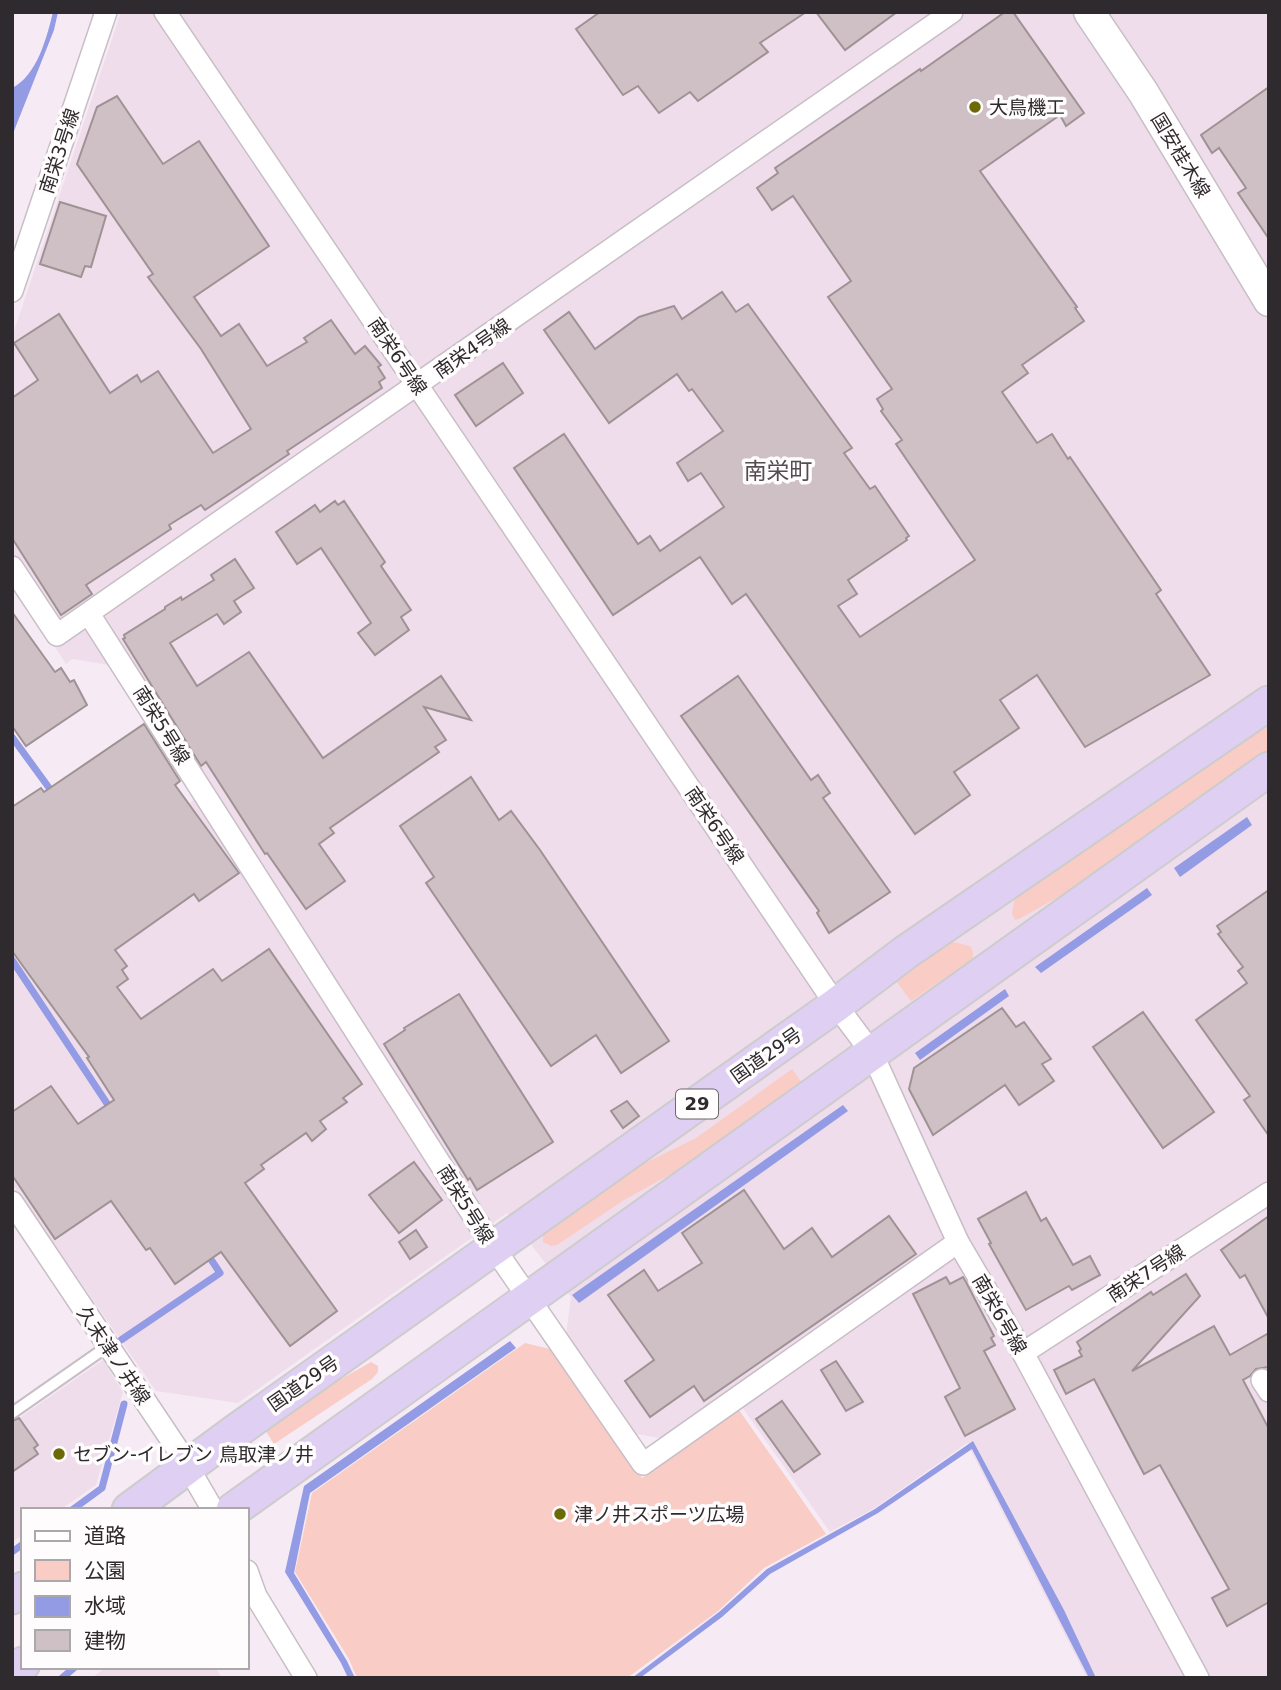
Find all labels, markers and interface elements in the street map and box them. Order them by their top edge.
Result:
place label: 大鳥機工 [989,96,1065,118]
marker: 大鳥機工 [967,99,983,115]
street label: 南栄3号線 [35,106,83,196]
street label: 国安桂木線 [1147,109,1215,201]
street label: 南栄6号線 [364,313,432,399]
street label: 南栄4号線 [430,314,514,382]
district label: 南栄町 [744,458,813,484]
street label: 南栄5号線 [129,682,195,768]
street label: 南栄6号線 [681,782,749,868]
street label: 国道29号 [726,1023,806,1087]
road number: 29 [676,1090,718,1119]
street label: 南栄5号線 [433,1161,499,1247]
street label: 南栄7号線 [1103,1240,1189,1306]
street label: 南栄6号線 [968,1270,1032,1358]
street label: 久末津ノ井線 [73,1302,155,1408]
street label: 国道29号 [263,1351,343,1415]
place label: セブン-イレブン 鳥取津ノ井 [73,1443,314,1465]
marker: セブン-イレブン 鳥取津ノ井 [51,1446,67,1462]
place label: 津ノ井スポーツ広場 [574,1503,745,1525]
marker: 津ノ井スポーツ広場 [552,1506,568,1522]
legend [21,1508,248,1669]
text: 道路 [84,1524,126,1548]
text: 公園 [84,1559,126,1583]
text: 水域 [84,1594,126,1618]
text: 建物 [84,1629,126,1653]

